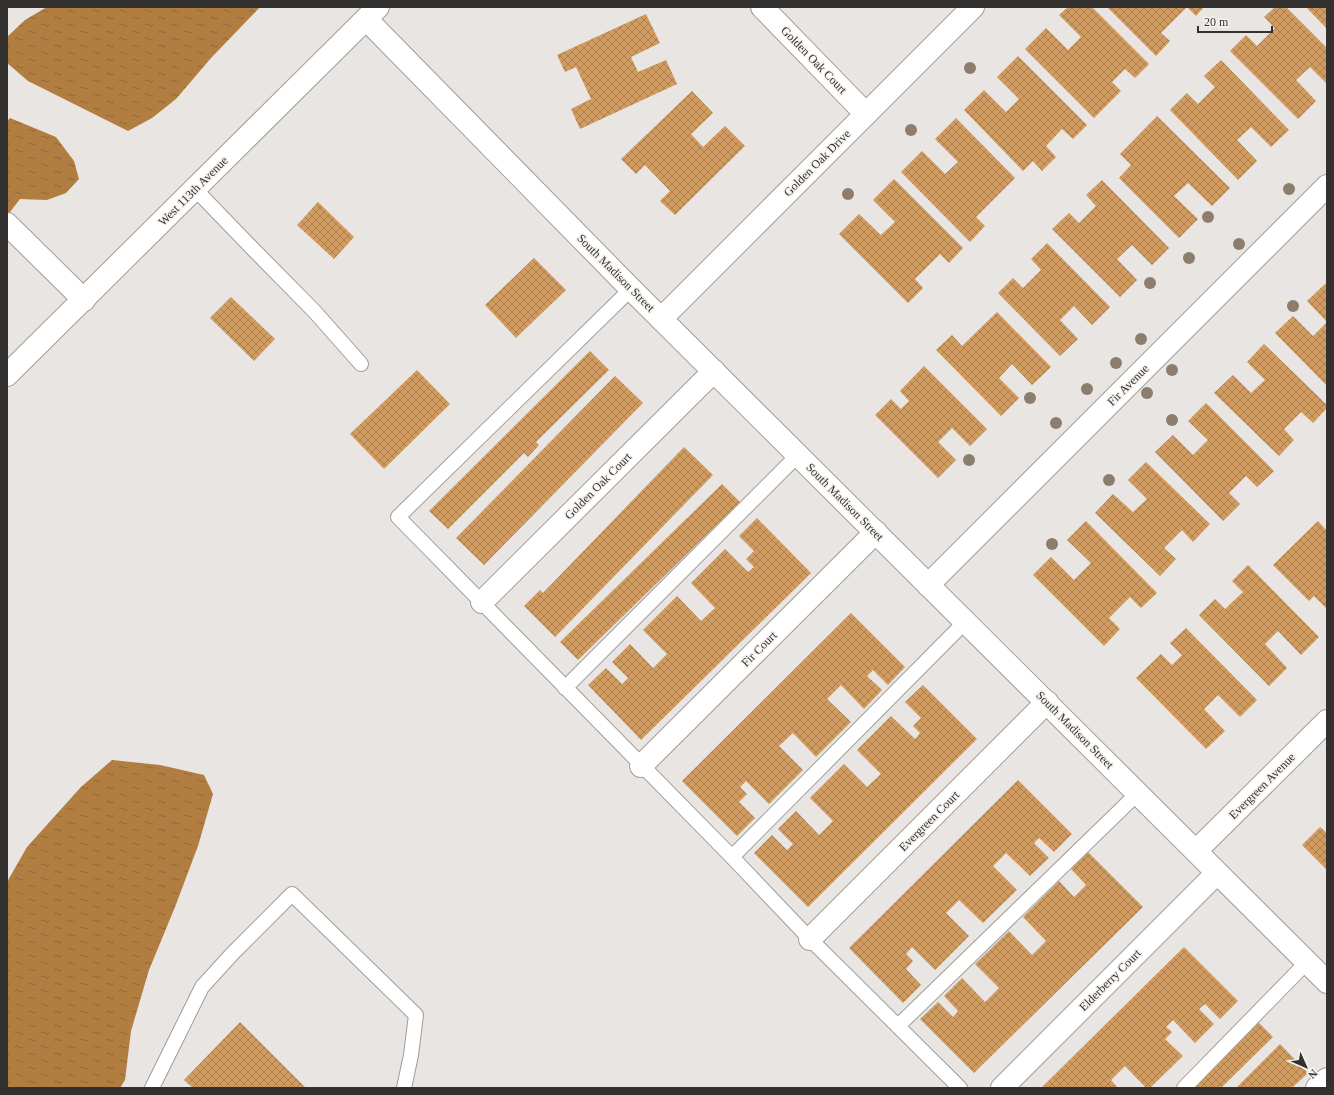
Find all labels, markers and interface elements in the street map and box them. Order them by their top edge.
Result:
scale bar [1198,8,1272,34]
text: 20 m [1204,15,1229,29]
street label: Golden Oak Court [778,23,850,97]
street label: Golden Oak Drive [781,127,853,199]
street label: West 113th Avenue [155,153,231,229]
street label: South Madison Street [574,231,658,315]
street label: Fir Avenue [1104,361,1152,409]
street label: Golden Oak Court [562,449,635,522]
street label: South Madison Street [803,460,887,544]
street label: Fir Court [738,628,780,670]
street label: South Madison Street [1033,688,1117,772]
street label: Evergreen Avenue [1226,750,1298,822]
street label: Evergreen Court [896,788,962,854]
street label: Elderberry Court [1076,946,1144,1014]
north arrow [1286,1047,1326,1087]
text: N [1306,1067,1320,1081]

